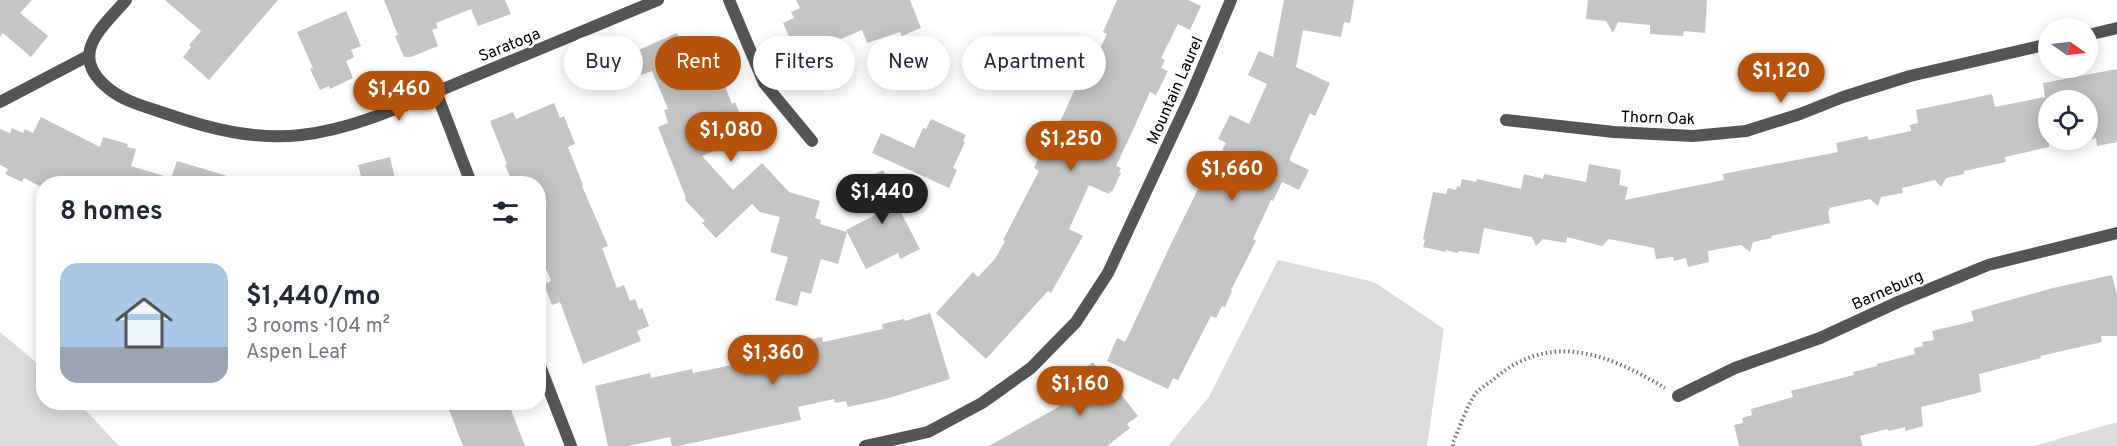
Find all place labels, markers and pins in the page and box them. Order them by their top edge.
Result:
pin: $1,120 [1732,53,1830,104]
pin: $1,460 [350,71,448,122]
pin: $1,080 [682,112,780,163]
pin: $1,250 [1022,121,1120,172]
pin: $1,660 [1183,151,1281,202]
pin: $1,440 [833,174,931,225]
pin: $1,360 [724,335,822,386]
pin: $1,160 [1031,366,1129,417]

